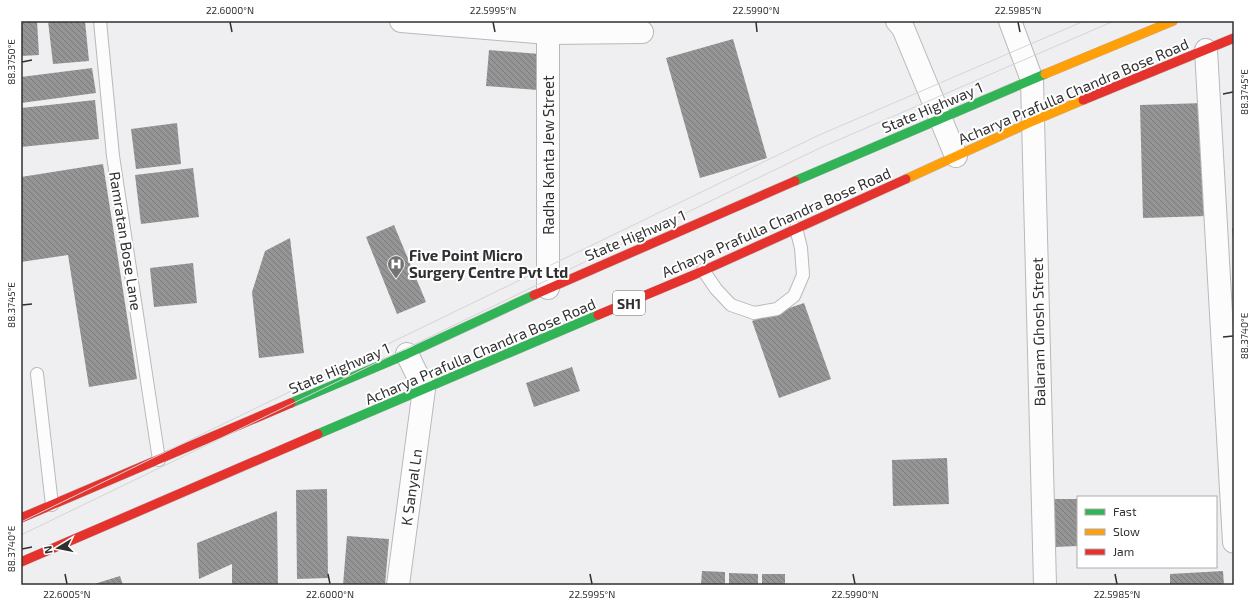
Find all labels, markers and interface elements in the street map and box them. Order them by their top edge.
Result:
text: 22.6000°N [206,4,254,16]
text: 22.5995°N [470,4,516,16]
text: 22.5990°N [732,4,780,16]
text: 22.5985°N [995,4,1041,16]
street label: Acharya Prafulla Chandra Bose Road [955,34,1191,148]
text: 88.3750°E [5,39,17,85]
text: 88.3745°E [1238,69,1250,115]
street label: Radha Kanta Jew Street [539,75,557,235]
street label: State Highway 1 [879,78,985,136]
street label: Acharya Prafulla Chandra Bose Road [659,163,893,281]
street label: Ramratan Bose Lane [106,170,146,312]
street label: State Highway 1 [582,206,688,264]
place label: Five Point Micro Surgery Centre Pvt Ltd [409,246,568,282]
hospital icon: Five Point Micro Surgery Centre Pvt Ltd [386,254,406,279]
street label: Balaram Ghosh Street [1028,257,1048,407]
text: 88.3745°E [5,282,17,328]
road number: SH1 [613,291,645,315]
street label: Acharya Prafulla Chandra Bose Road [362,294,598,408]
text: 88.3740°E [1238,312,1250,359]
street label: State Highway 1 [286,339,392,397]
street label: K Sanyal Ln [397,447,425,527]
legend [1077,496,1217,568]
text: Fast [1113,504,1137,518]
text: Slow [1113,524,1140,538]
text: 88.3740°E [5,525,17,572]
north arrow [38,528,78,568]
text: Jam [1113,544,1134,558]
text: N [41,545,55,555]
text: 22.6005°N [43,588,91,600]
text: 22.6000°N [306,588,354,600]
text: 22.5995°N [569,588,615,600]
text: 22.5990°N [831,588,879,600]
text: 22.5985°N [1094,588,1140,600]

